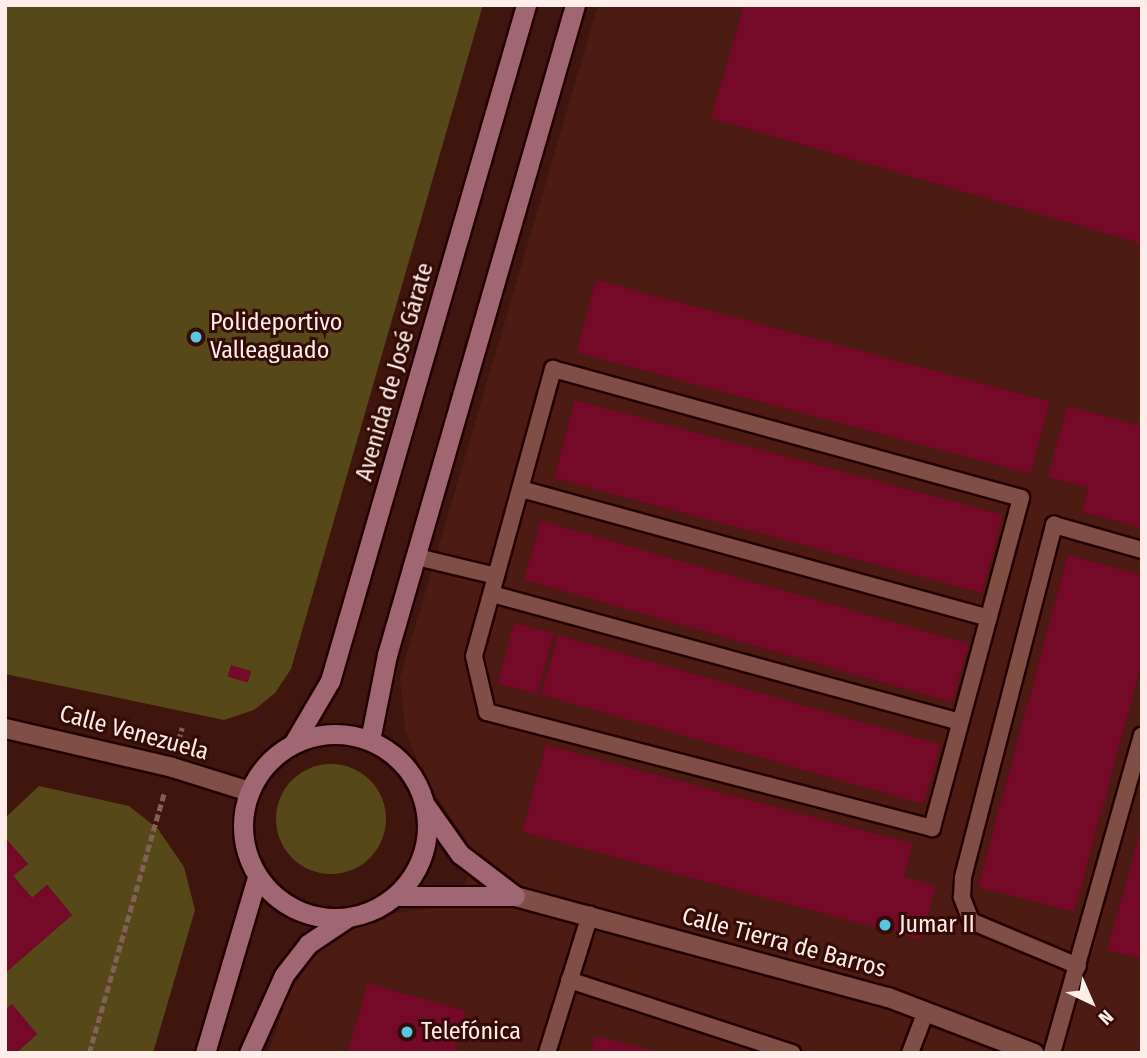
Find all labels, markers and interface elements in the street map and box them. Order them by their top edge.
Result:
street label: Avenida de José Gárate [350,260,440,484]
place label: Polideportivo Valleaguado [210,309,342,365]
marker: Polideportivo Valleaguado [188,329,204,345]
street label: Calle Venezuela [56,699,212,767]
street label: Calle Tierra de Barros [679,902,889,984]
place label: Jumar II [899,911,975,939]
marker: Jumar II [877,917,893,933]
north arrow [1056,967,1126,1037]
text: N [1094,1005,1118,1030]
place label: Telefónica [421,1018,521,1046]
marker: Telefónica [399,1024,415,1040]

